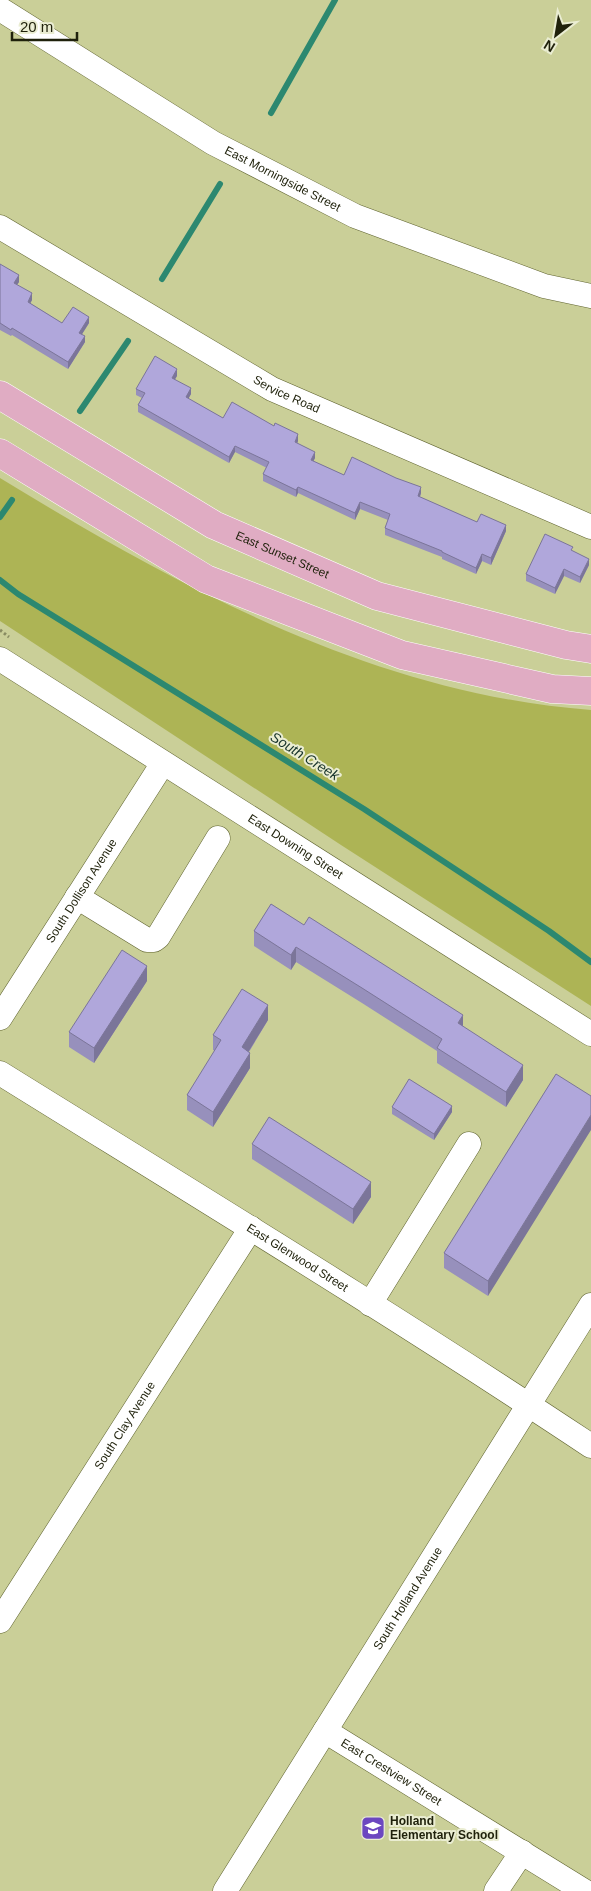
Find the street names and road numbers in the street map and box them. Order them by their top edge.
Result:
street label: East Morningside Street [222,143,344,215]
street label: Service Road [251,372,322,416]
street label: East Sunset Street [234,528,332,581]
street label: East Downing Street [246,811,346,882]
street label: South Dollison Avenue [43,836,120,945]
street label: East Glenwood Street [244,1221,351,1295]
street label: South Clay Avenue [92,1378,158,1472]
street label: South Holland Avenue [370,1544,445,1652]
street label: East Crestview Street [339,1736,445,1809]

